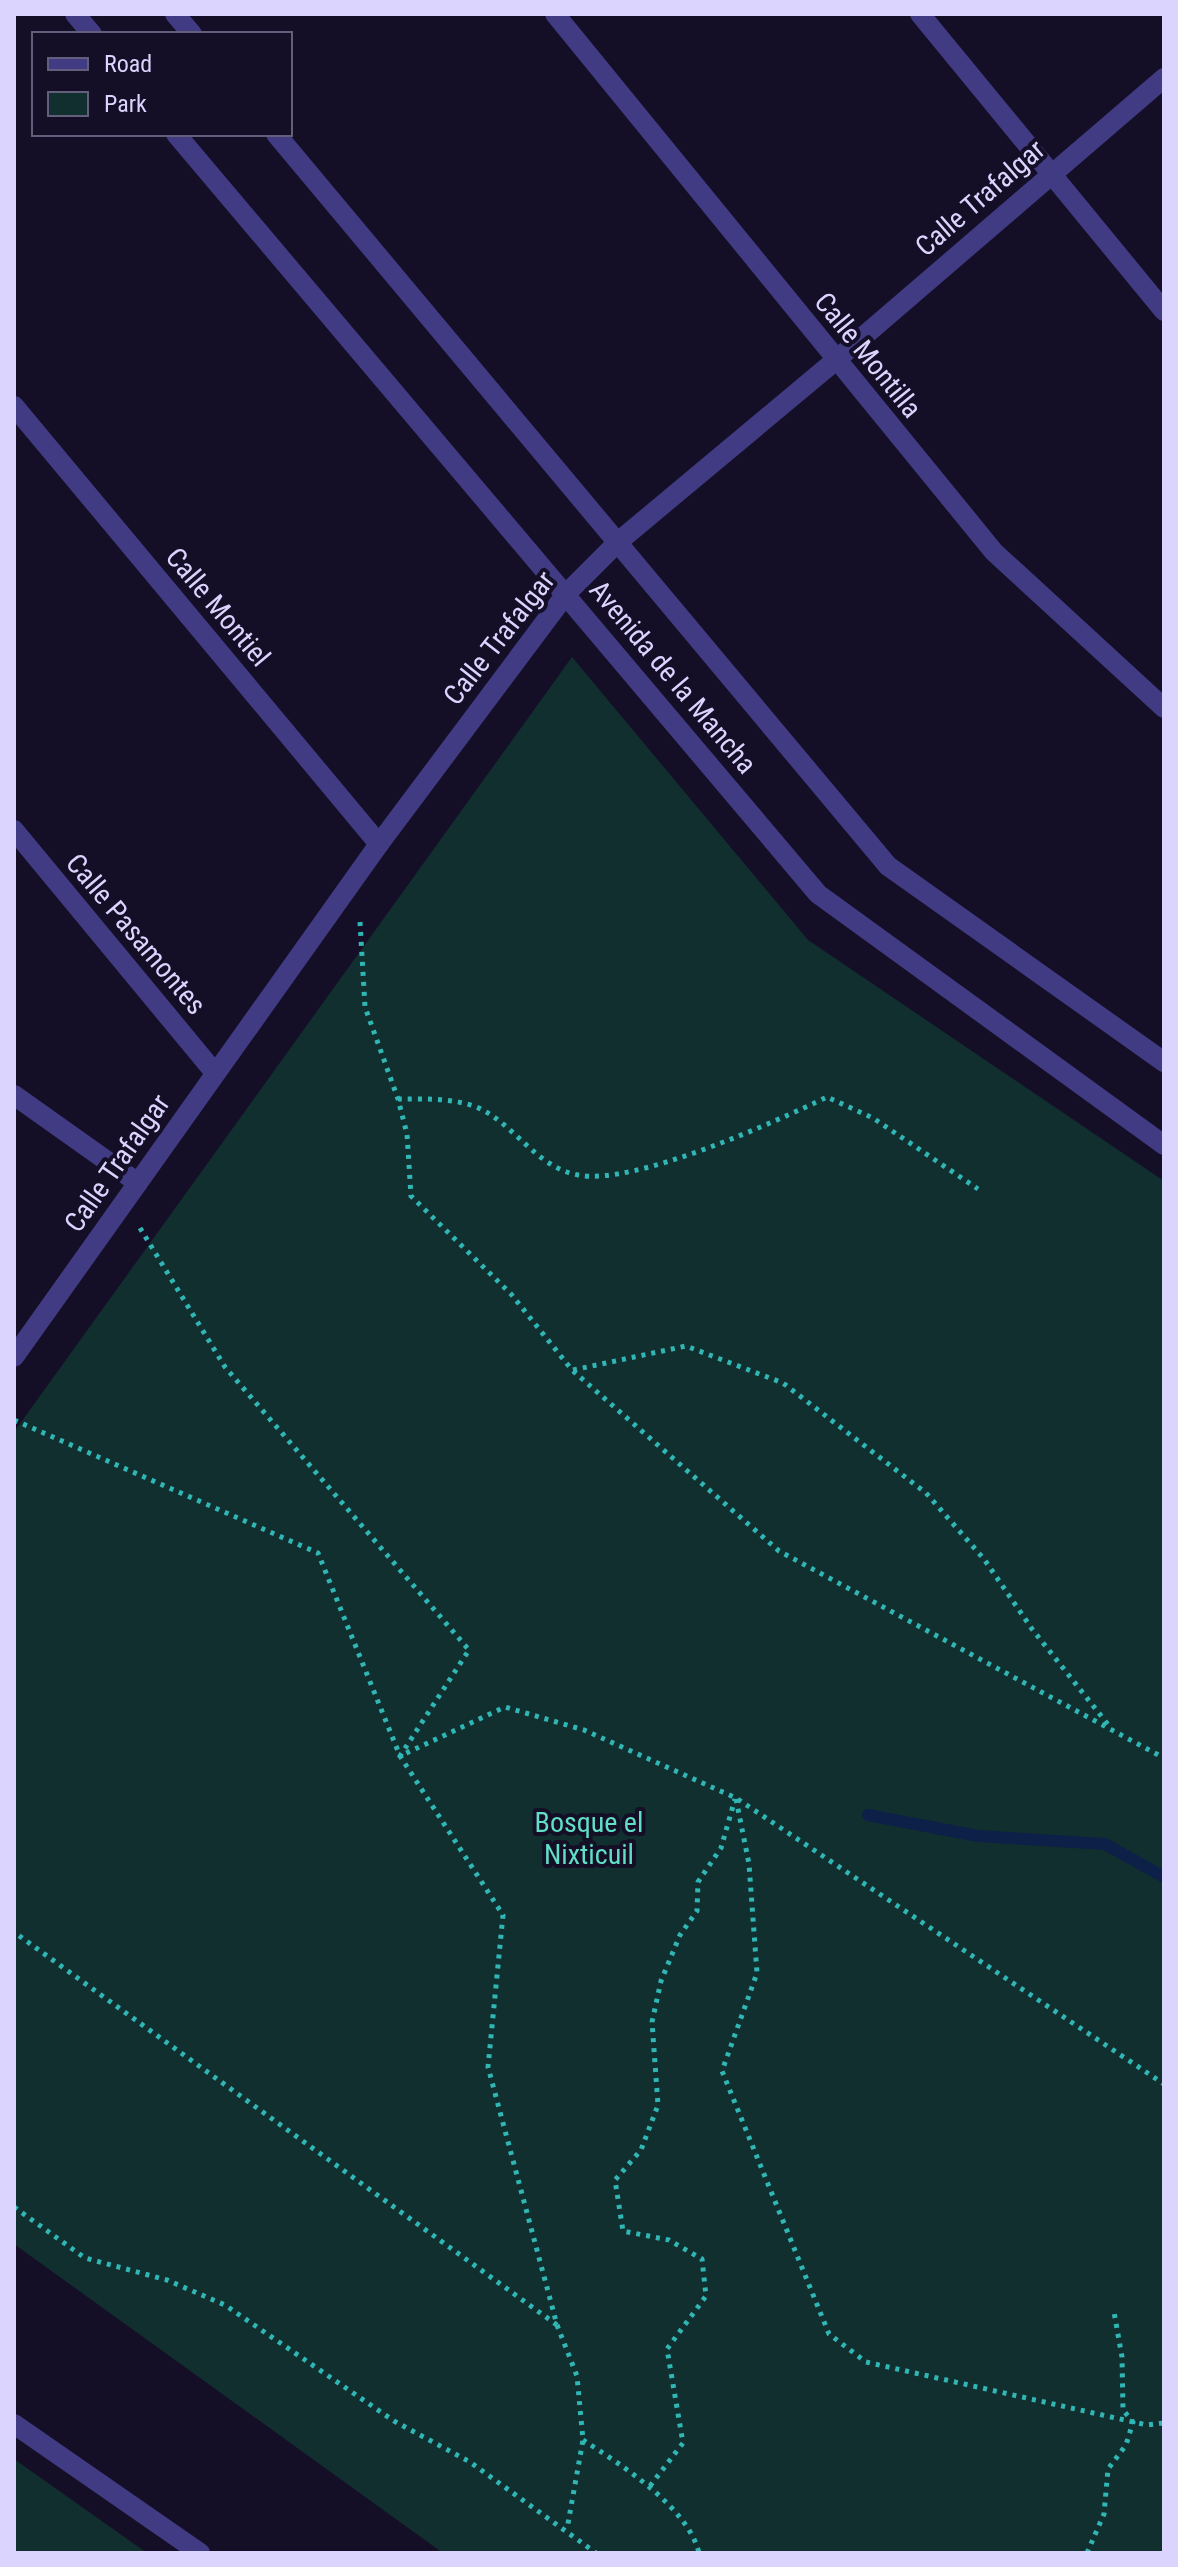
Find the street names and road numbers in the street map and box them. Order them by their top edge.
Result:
street label: Calle Trafalgar [909,133,1051,263]
street label: Calle Montilla [808,286,928,424]
street label: Calle Montiel [159,541,277,673]
street label: Calle Trafalgar [437,565,561,711]
street label: Avenida de la Mancha [583,574,763,780]
street label: Calle Pasamontes [59,847,213,1021]
street label: Calle Trafalgar [57,1088,177,1238]

